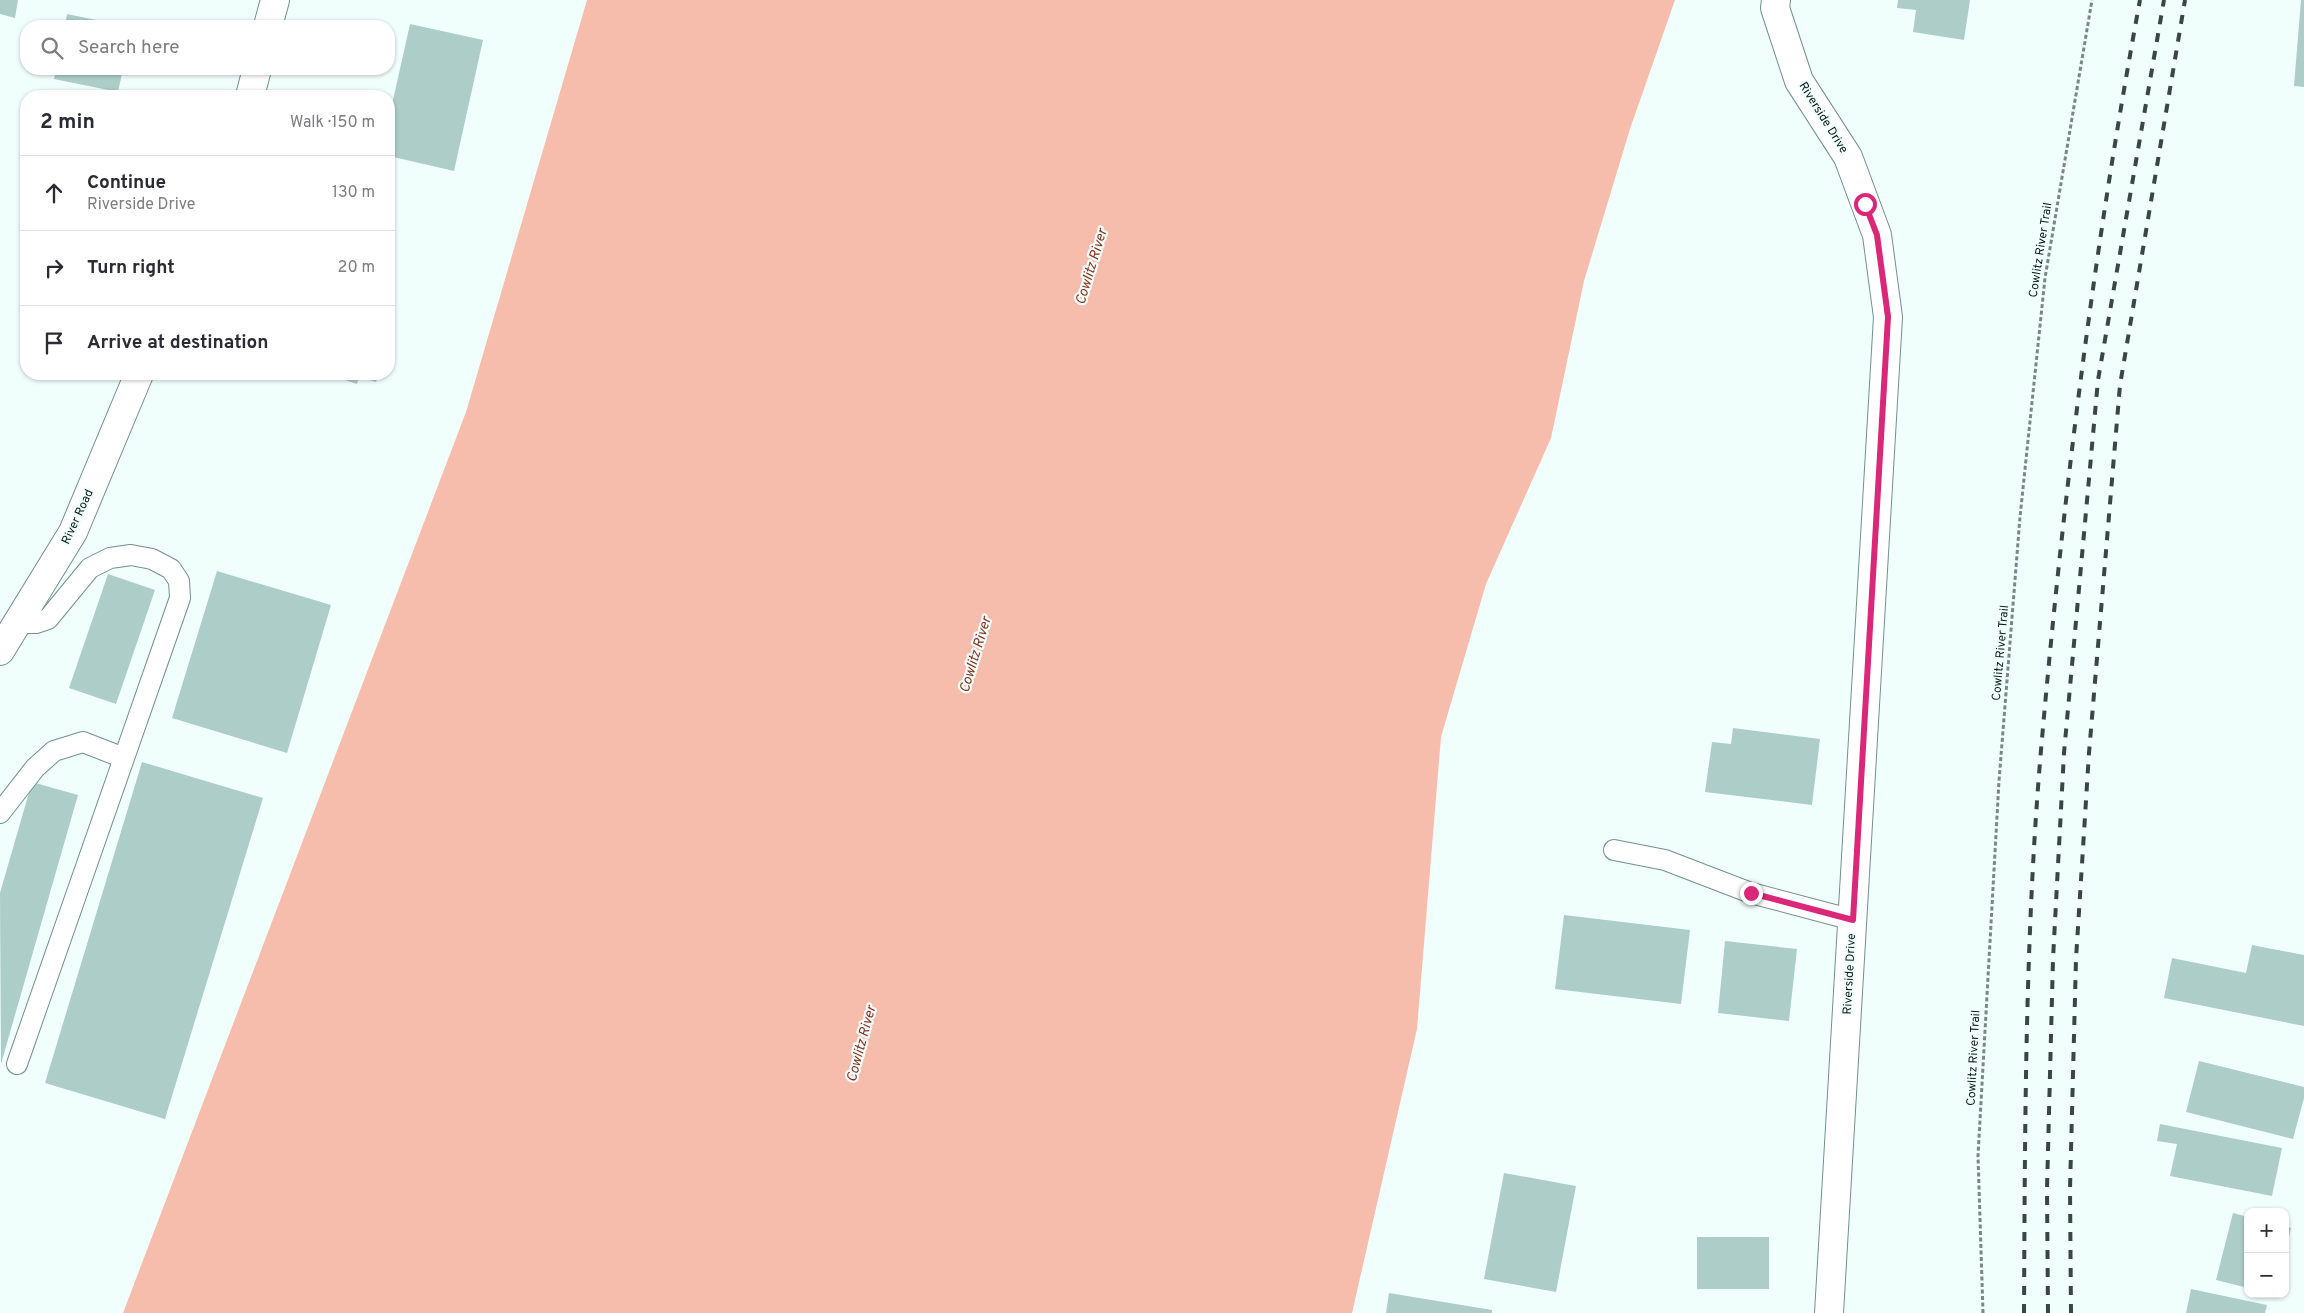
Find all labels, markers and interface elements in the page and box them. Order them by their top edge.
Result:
search box [20,20,395,75]
icon: search [38,34,66,62]
text: Search here [78,36,180,60]
street label: Riverside Drive [1795,79,1851,157]
text: 2 min [40,109,95,136]
text: Walk · 150 m [290,113,375,133]
text: Continue [87,171,166,195]
icon: ahead [40,179,68,207]
text: 130 m [332,183,375,203]
route start [1854,193,1877,216]
text: Riverside Drive [87,195,195,215]
street label: Cowlitz River Trail [2026,201,2056,299]
water label: Cowlitz River [1072,225,1112,307]
icon: right [40,254,68,282]
text: Turn right [87,256,175,280]
text: 20 m [338,258,375,278]
icon: arrive [40,329,68,357]
text: Arrive at destination [87,331,268,355]
street label: River Road [58,487,98,547]
street label: Cowlitz River Trail [1989,604,2013,702]
water label: Cowlitz River [956,613,996,695]
route end [1740,882,1763,905]
street label: Riverside Drive [1840,933,1860,1015]
water label: Cowlitz River [844,1002,881,1084]
street label: Cowlitz River Trail [1963,1010,1985,1106]
map controls [2244,1208,2289,1298]
button: + [2244,1208,2289,1253]
button: − [2244,1253,2289,1298]

